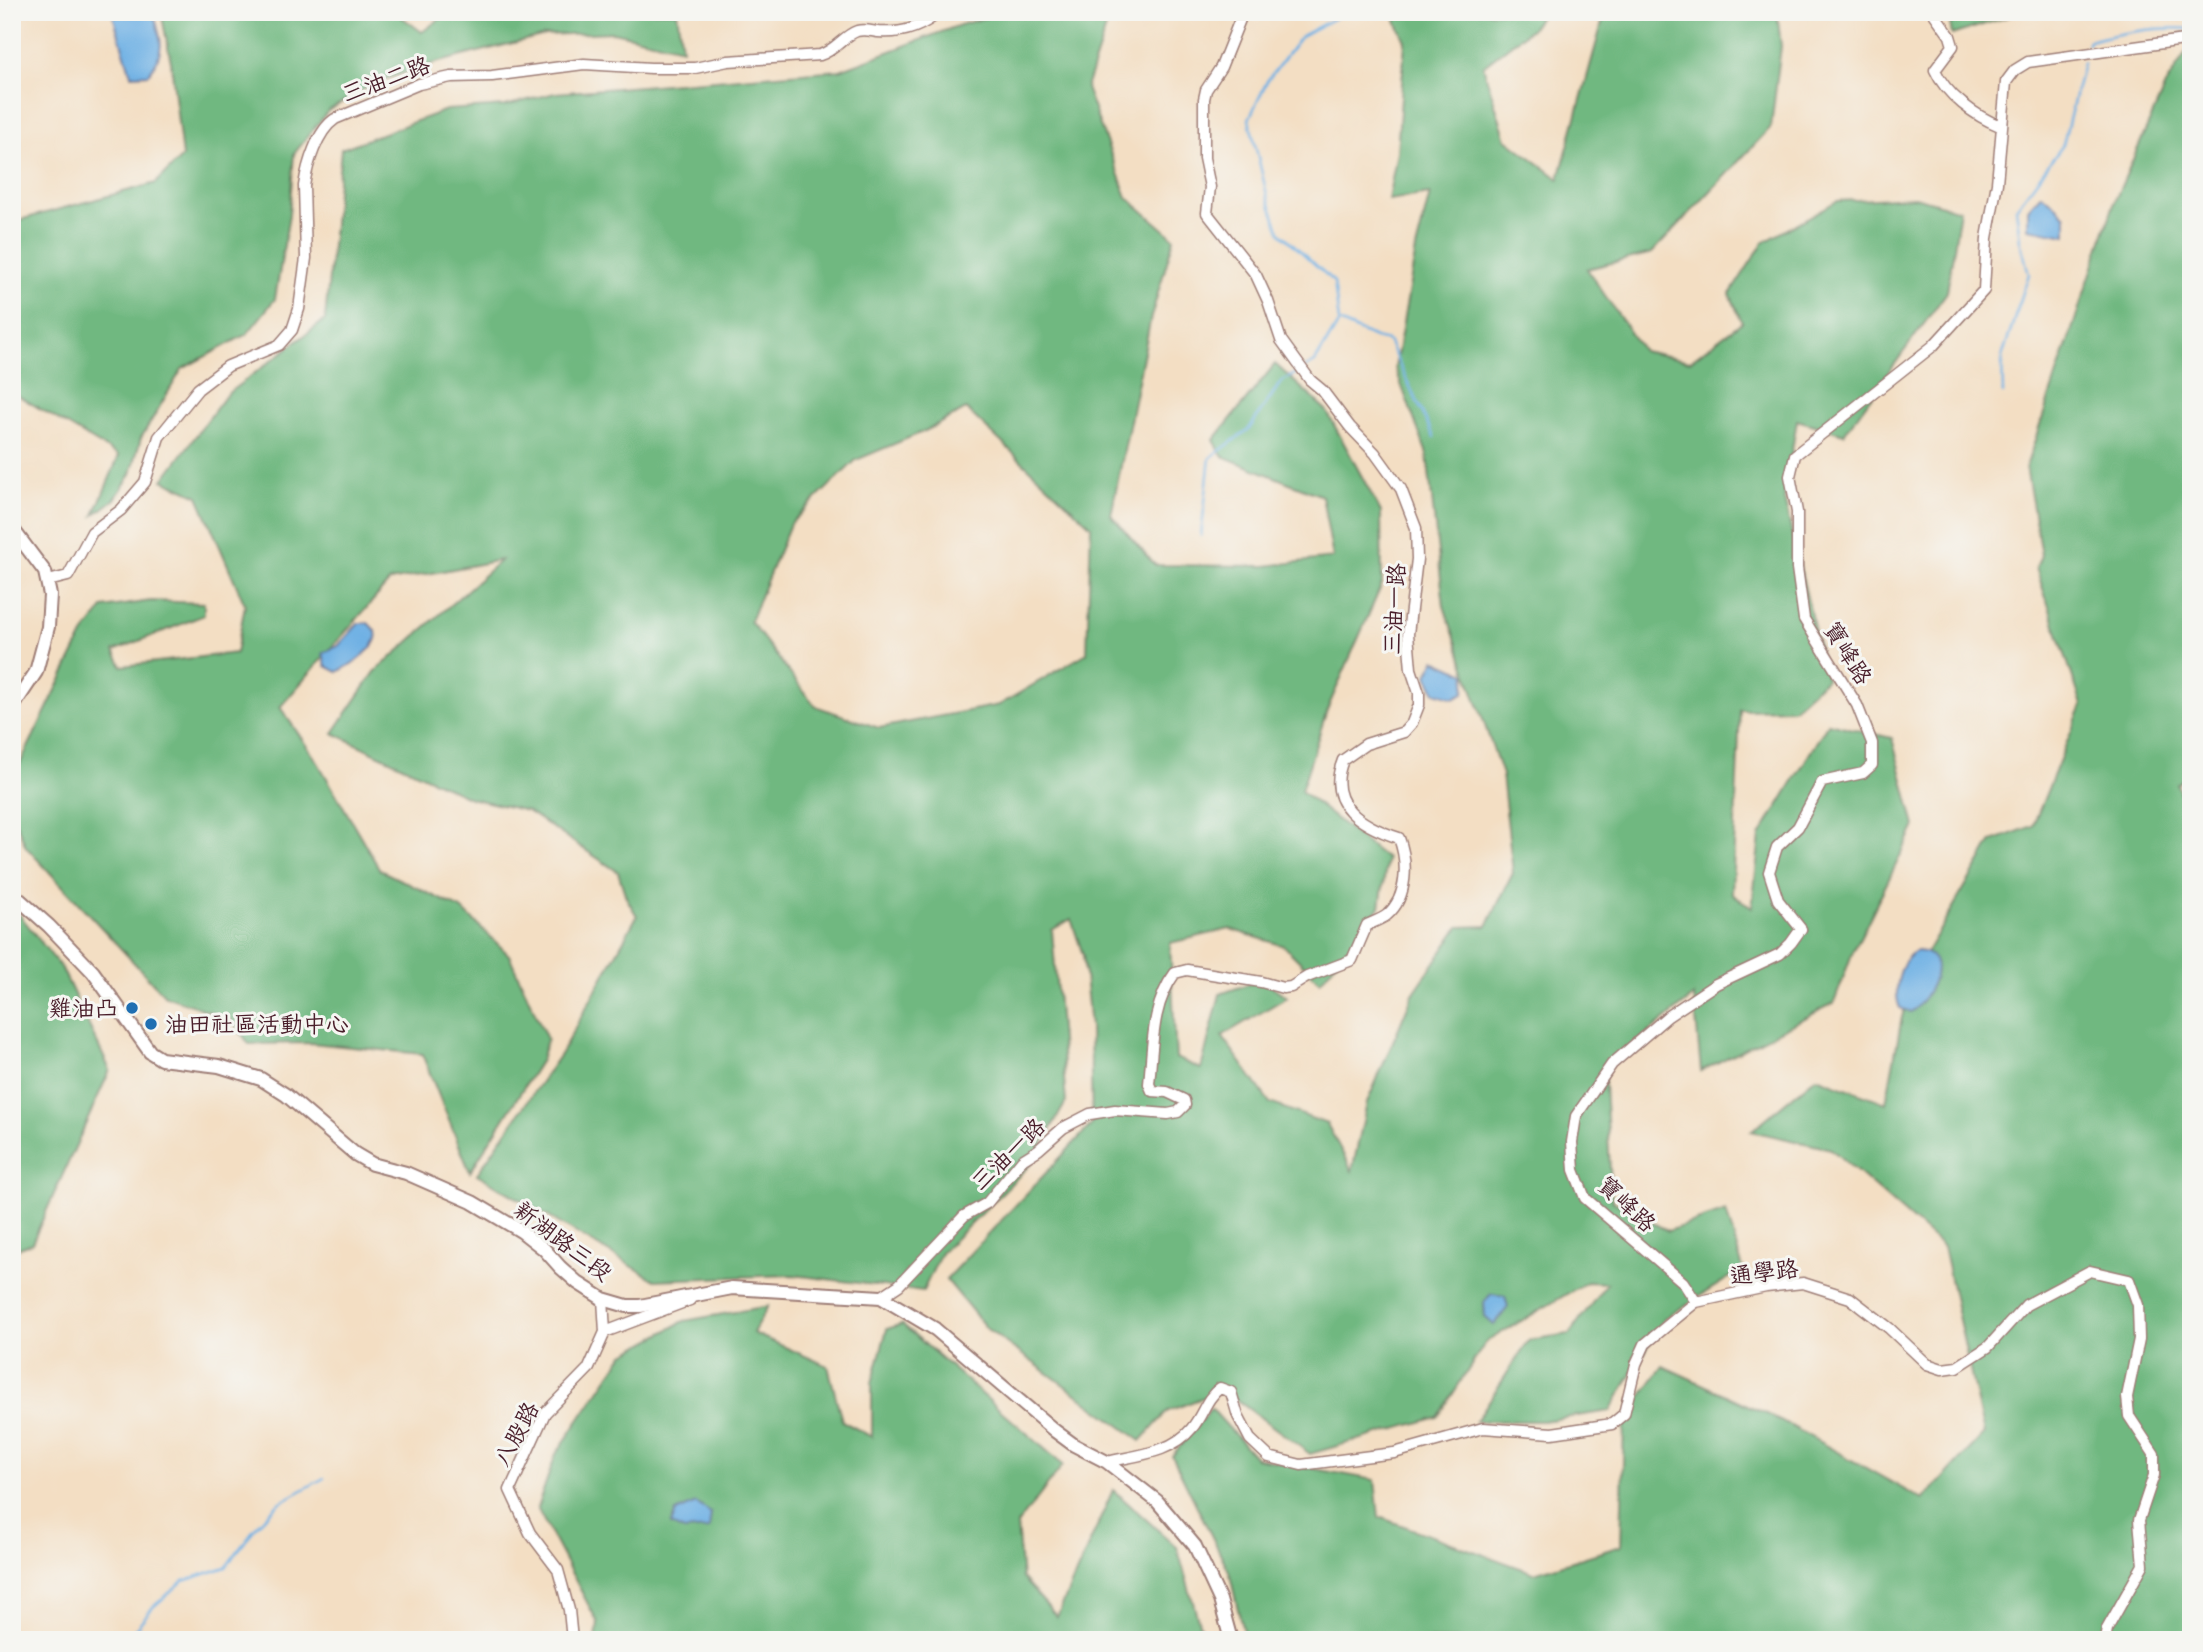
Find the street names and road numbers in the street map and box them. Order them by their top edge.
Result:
street label: 三油二路 [337,48,434,109]
street label: 三油一路 [1376,562,1411,656]
street label: 寶峰路 [1817,615,1880,690]
street label: 三油一路 [964,1111,1052,1197]
street label: 寶峰路 [1592,1169,1663,1238]
street label: 新湖路三段 [508,1194,619,1288]
street label: 通學路 [1728,1252,1800,1291]
street label: 八股路 [486,1396,545,1472]

